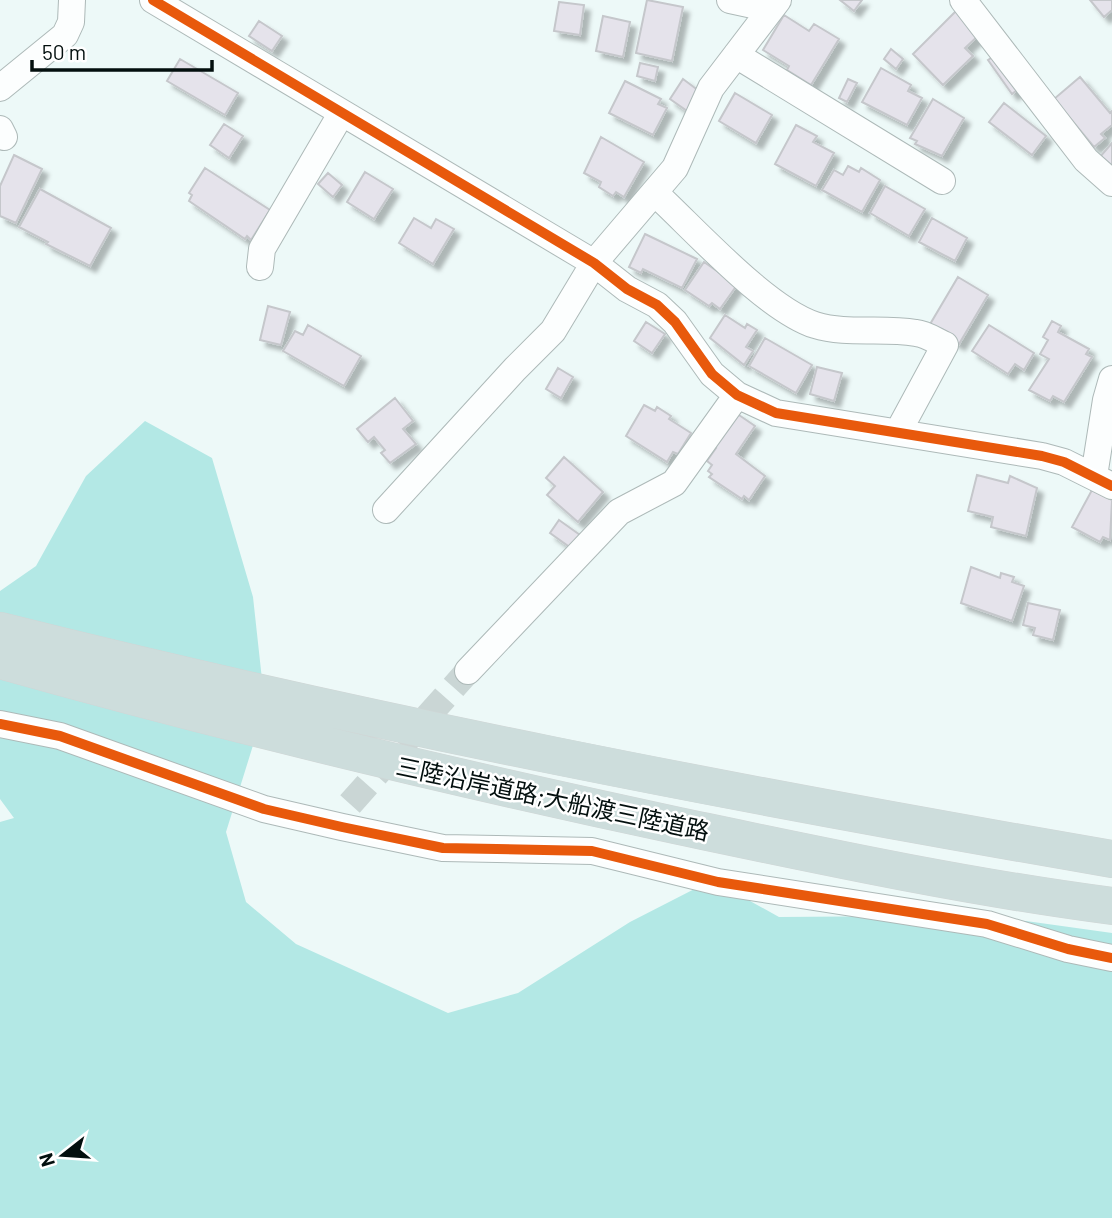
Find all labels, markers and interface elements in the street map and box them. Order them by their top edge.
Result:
scale bar [32,28,212,72]
text: 50 m [42,39,86,64]
street label: 三陸沿岸道路;大船渡三陸道路 [394,751,712,845]
north arrow [28,1120,98,1190]
text: N [33,1151,59,1170]

